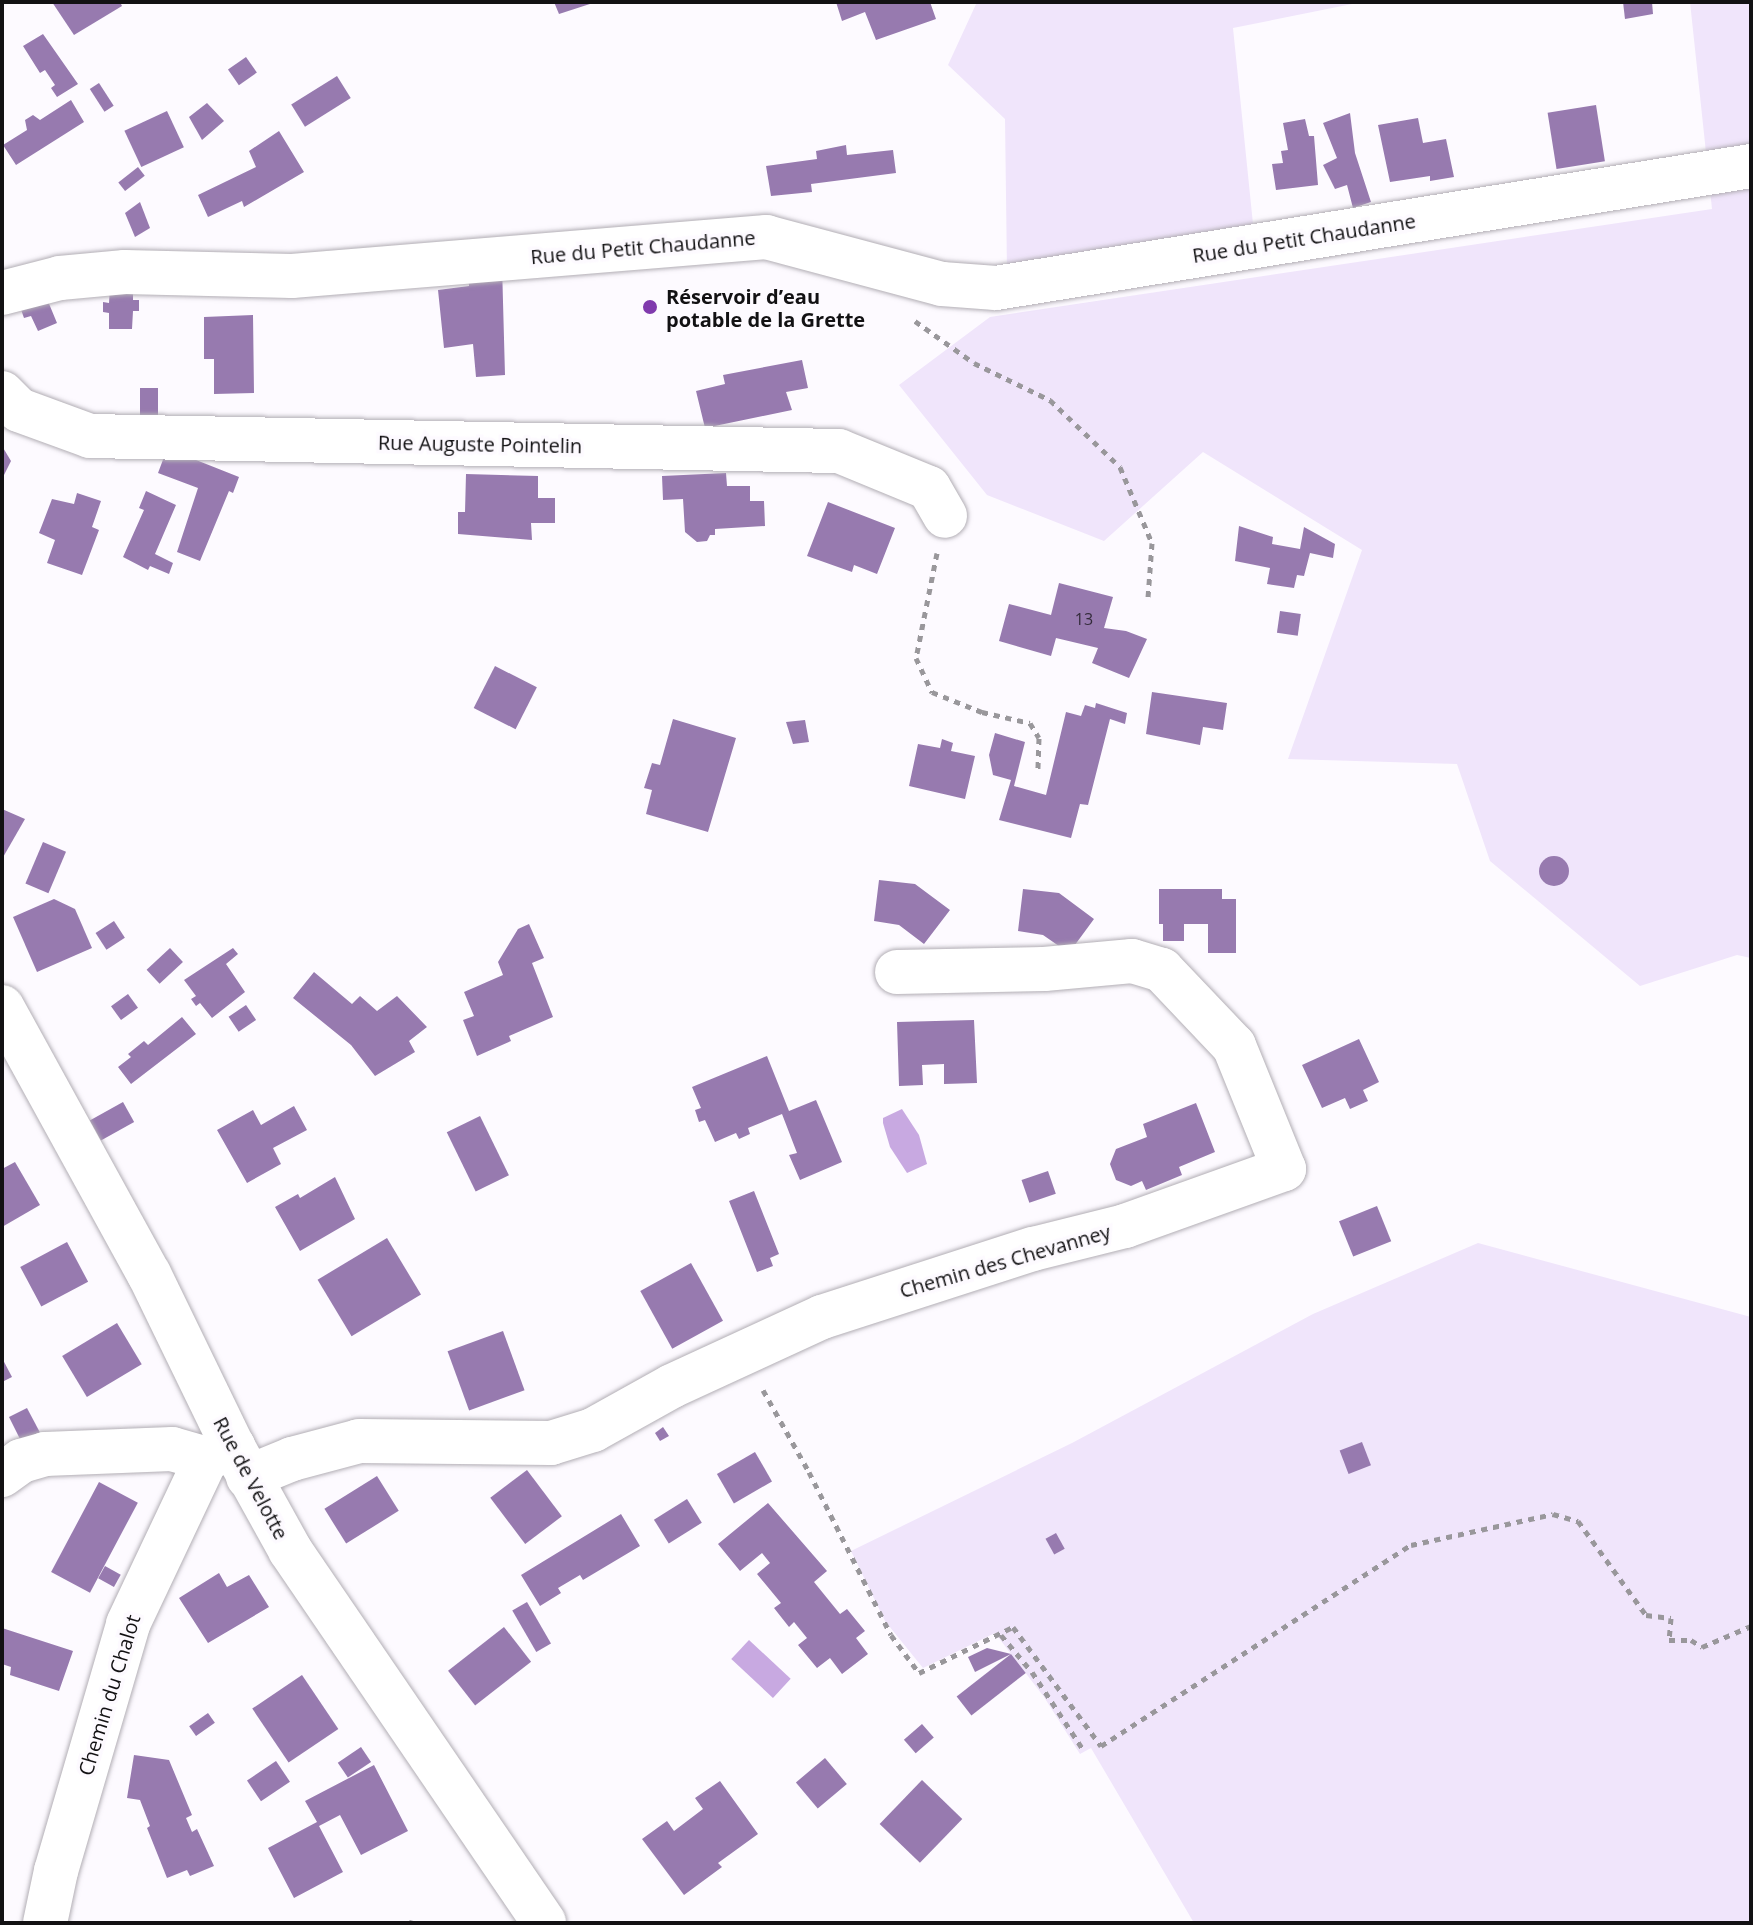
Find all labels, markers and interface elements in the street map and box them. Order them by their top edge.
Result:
street label: Rue du Petit Chaudanne [1191,208,1417,268]
street label: Rue du Petit Chaudanne [529,225,757,269]
place label: Réservoir d’eau potable de la Grette [666,284,865,331]
marker: Réservoir d’eau potable de la Grette [641,298,659,316]
street label: Rue Auguste Pointelin [378,430,582,458]
house number: 13 [1075,609,1093,629]
street label: Chemin des Chevanney [897,1219,1113,1303]
street label: Rue de Velotte [209,1413,293,1543]
street label: Chemin du Chalot [73,1612,145,1778]

